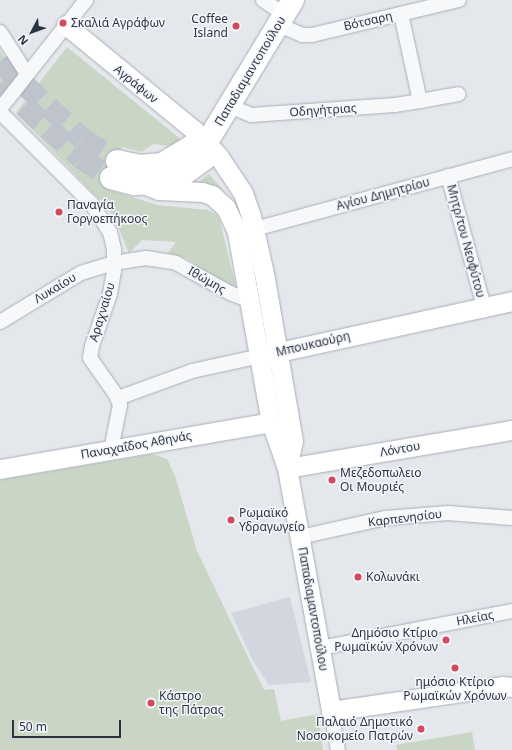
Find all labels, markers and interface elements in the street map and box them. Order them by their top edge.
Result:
street label: Βότσαρη [342,8,394,34]
north arrow [12,12,52,52]
place label: Coffee Island [191,12,228,40]
street label: Παπαδιαμαντοπούλου [211,13,289,129]
place label: Σκαλιά Αγράφων [71,16,165,30]
marker: Σκαλιά Αγράφων [58,18,68,28]
marker: Coffee Island [231,21,241,31]
text: N [14,32,31,49]
street label: Αγράφων [111,62,161,106]
street label: Οδηγήτριας [289,100,357,120]
street label: Αγίου Δημητρίου [335,175,431,213]
street label: Μητρ/του Νεοφύτου [444,183,488,299]
place label: Παναγία Γοργοεπήκοος [67,198,147,226]
marker: Παναγία Γοργοεπήκοος [54,207,64,217]
street label: Ιθώμης [185,263,229,297]
street label: Λυκαίου [31,270,79,306]
street label: Αραχναίου [86,281,118,343]
street label: Μπουκαούρη [274,328,352,360]
street label: Παναχαΐδος Αθηνάς [80,428,192,462]
street label: Λόντου [379,438,421,460]
place label: Μεζεδοπωλειο Οι Μουριές [340,466,422,494]
marker: Μεζεδοπωλειο Οι Μουριές [327,475,337,485]
place label: Ρωμαϊκό Υδραγωγείο [239,506,305,534]
street label: Καρπενησίου [367,506,443,530]
marker: Ρωμαϊκό Υδραγωγείο [226,515,236,525]
street label: Παπαδιαμαντοπούλου [295,546,331,672]
place label: Κολωνάκι [366,570,420,584]
marker: Κολωνάκι [353,572,363,582]
street label: Ηλείας [455,607,495,629]
place label: Δημόσιο Κτίριο Ρωμαϊκών Χρόνων [334,626,438,654]
marker: Δημόσιο Κτίριο Ρωμαϊκών Χρόνων [441,635,451,645]
marker: ημόσιο Κτίριο Ρωμαϊκών Χρόνων [450,663,460,673]
place label: ημόσιο Κτίριο Ρωμαϊκών Χρόνων [403,675,507,703]
place label: Κάστρο της Πάτρας [159,689,224,717]
marker: Κάστρο της Πάτρας [146,698,156,708]
scale bar [14,712,123,738]
place label: Παλαιό Δημοτικό Νοσοκομείο Πατρών [297,715,413,743]
text: 50 m [19,718,47,735]
marker: Παλαιό Δημοτικό Νοσοκομείο Πατρών [416,724,426,734]

